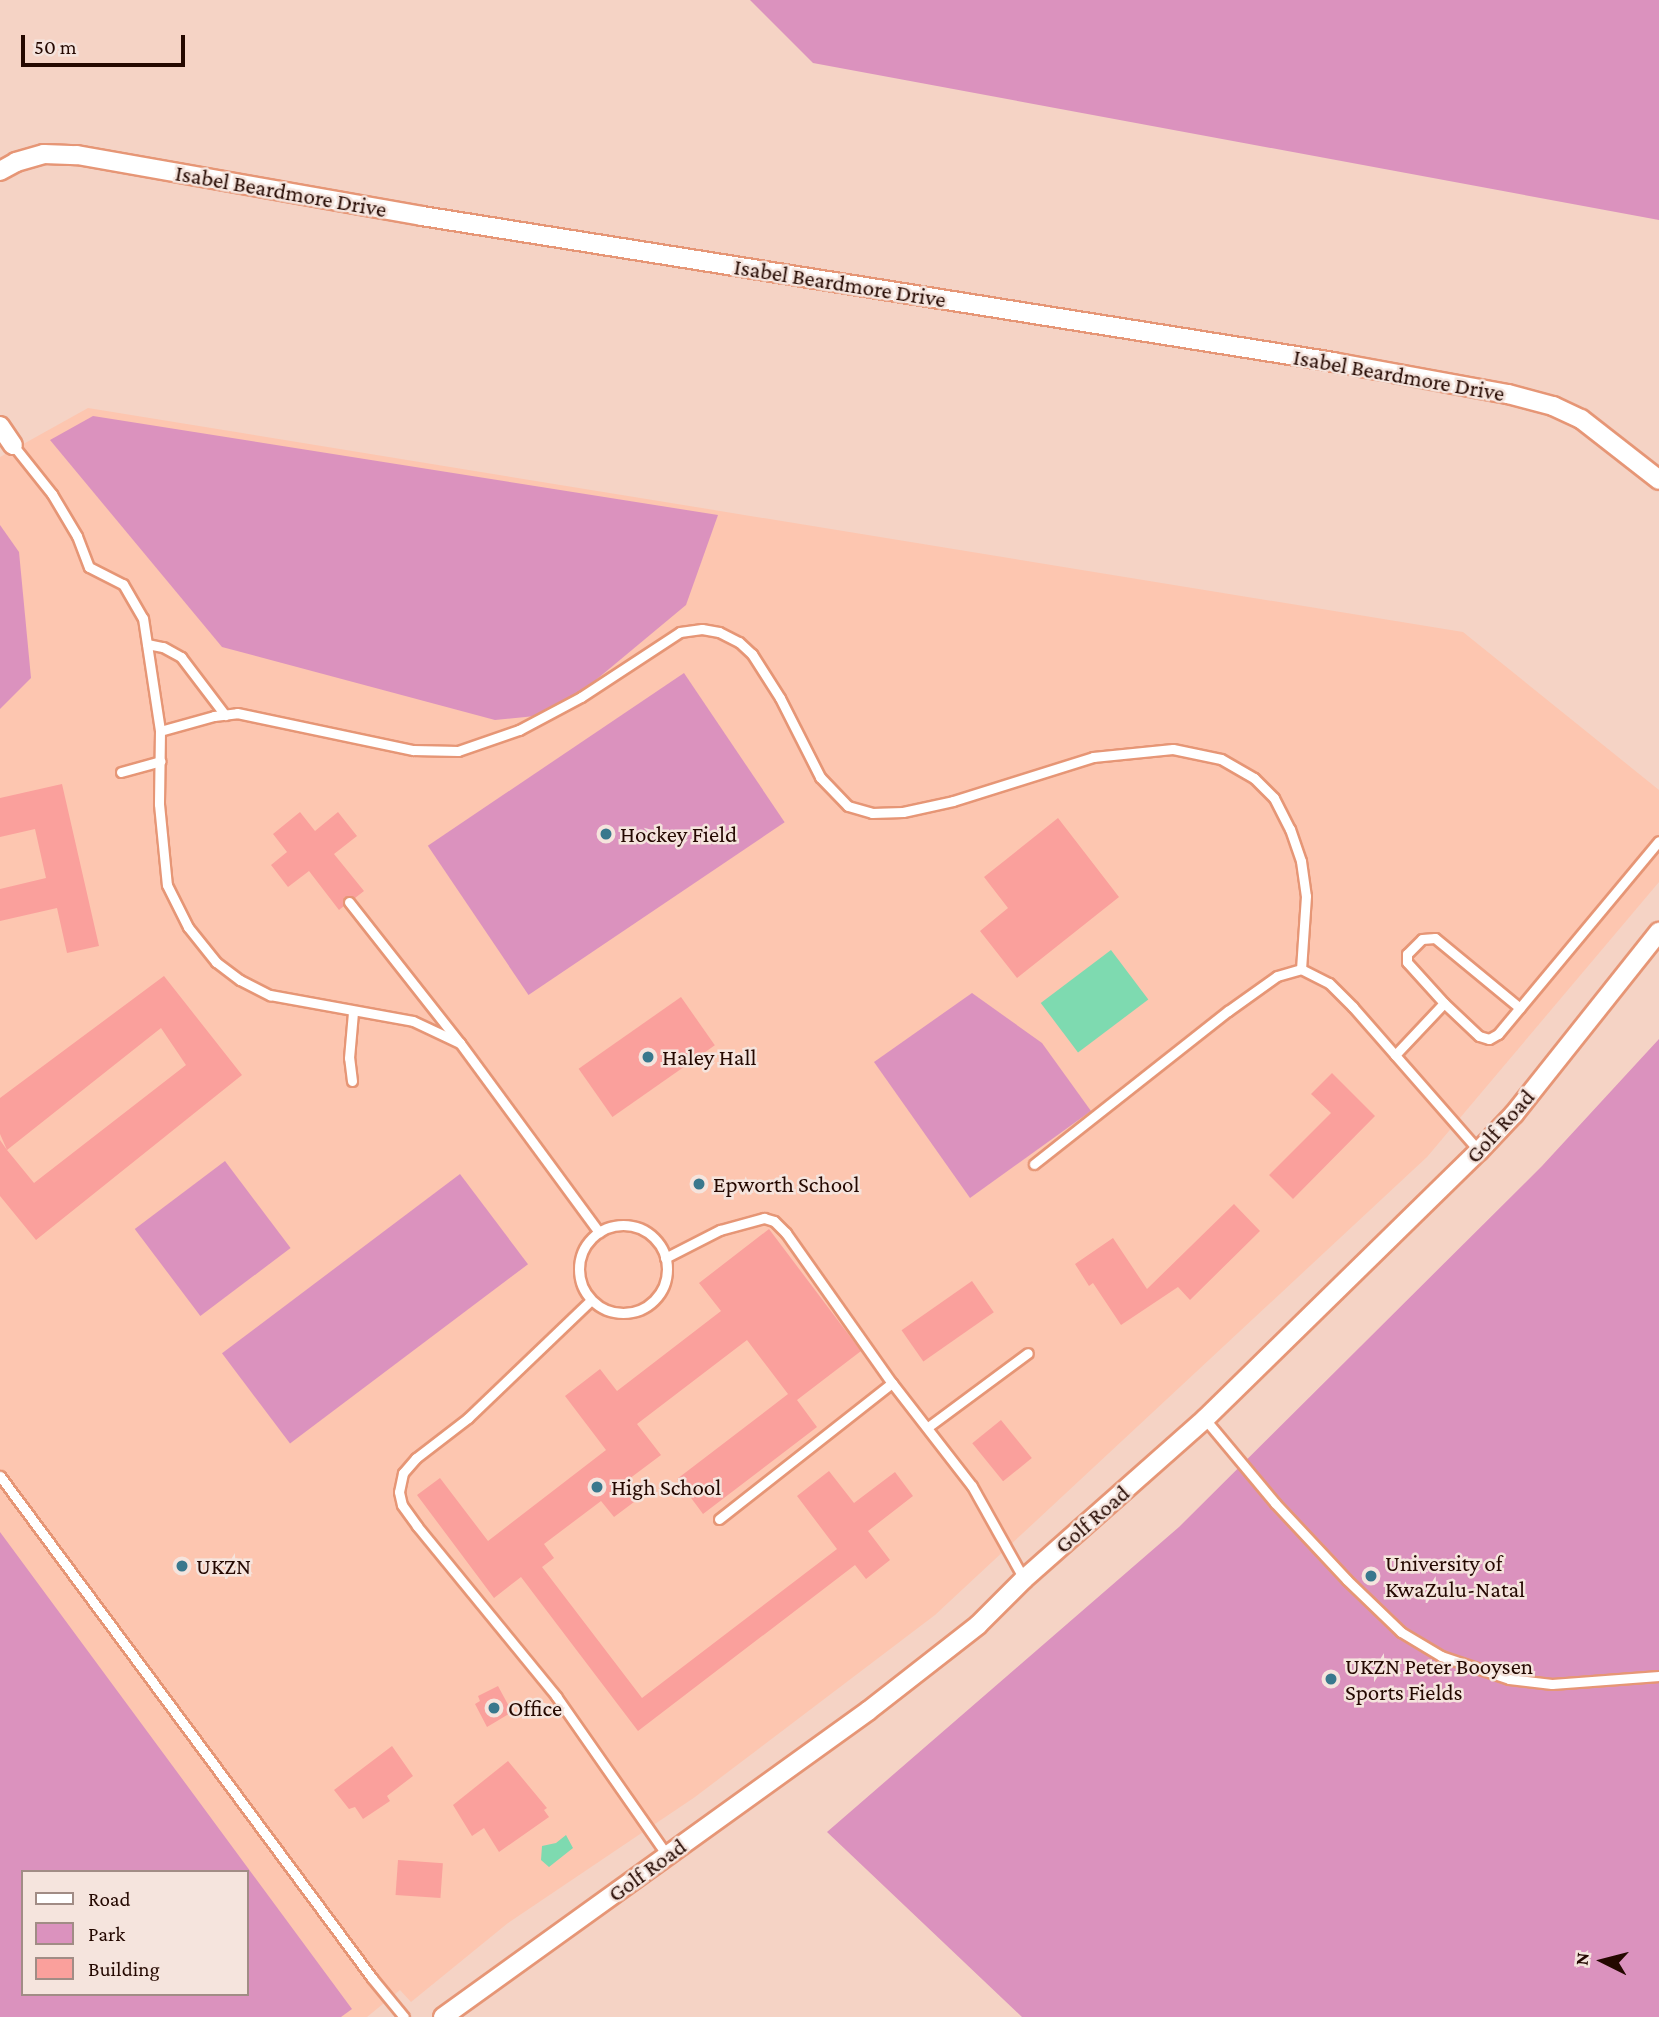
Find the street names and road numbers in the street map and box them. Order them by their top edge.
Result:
street label: Isabel Beardmore Drive [173,159,389,223]
street label: Isabel Beardmore Drive [732,253,948,313]
street label: Isabel Beardmore Drive [1291,343,1507,407]
street label: Golf Road [1460,1083,1540,1169]
street label: Golf Road [1049,1479,1135,1559]
street label: Golf Road [603,1832,691,1908]

